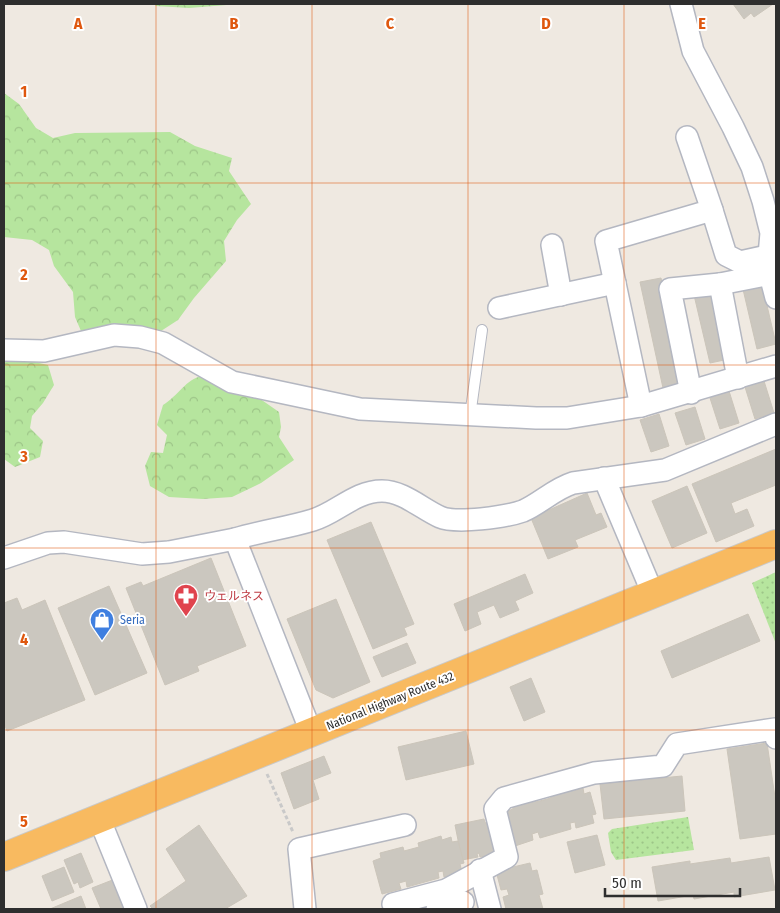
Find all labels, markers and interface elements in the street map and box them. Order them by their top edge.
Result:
text: A [73,14,83,33]
text: B [230,14,239,33]
text: C [386,14,395,33]
text: D [541,14,551,33]
text: E [698,14,706,33]
text: 1 [21,82,27,101]
text: 2 [19,265,28,284]
text: 3 [19,447,28,466]
pharmacy icon: ウェルネス [173,583,199,617]
place label: ウェルネス [204,589,264,603]
shop icon: Seria [89,607,115,641]
place label: Seria [120,613,145,627]
text: 4 [20,630,28,649]
street label: National Highway Route 432 [324,669,456,733]
text: 5 [20,812,28,831]
scale bar [605,866,740,898]
text: 50 m [612,874,642,892]

